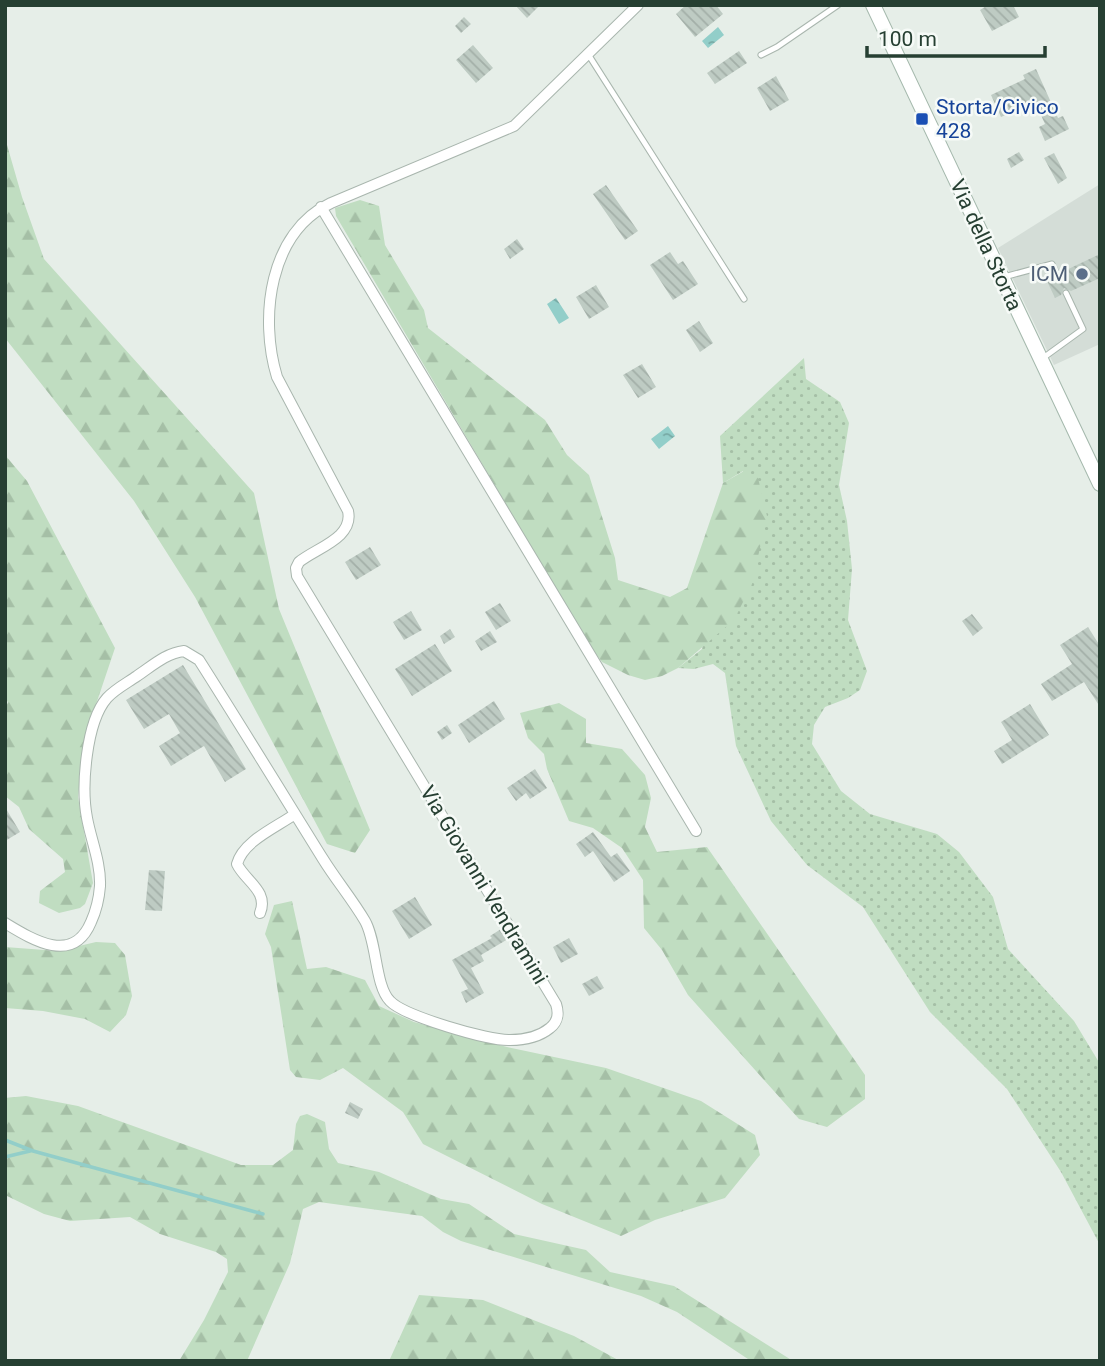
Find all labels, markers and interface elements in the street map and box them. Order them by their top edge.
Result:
scale bar [867,14,1046,58]
text: 100 m [878,27,937,51]
place label: Storta/Civico 428 [936,95,1059,143]
marker: Storta/Civico 428 [914,111,930,127]
street label: Via della Storta [945,176,1027,314]
place label: ICM [1030,262,1068,286]
marker: ICM [1074,266,1090,282]
street label: Via Giovanni Vendramini [415,781,553,989]

